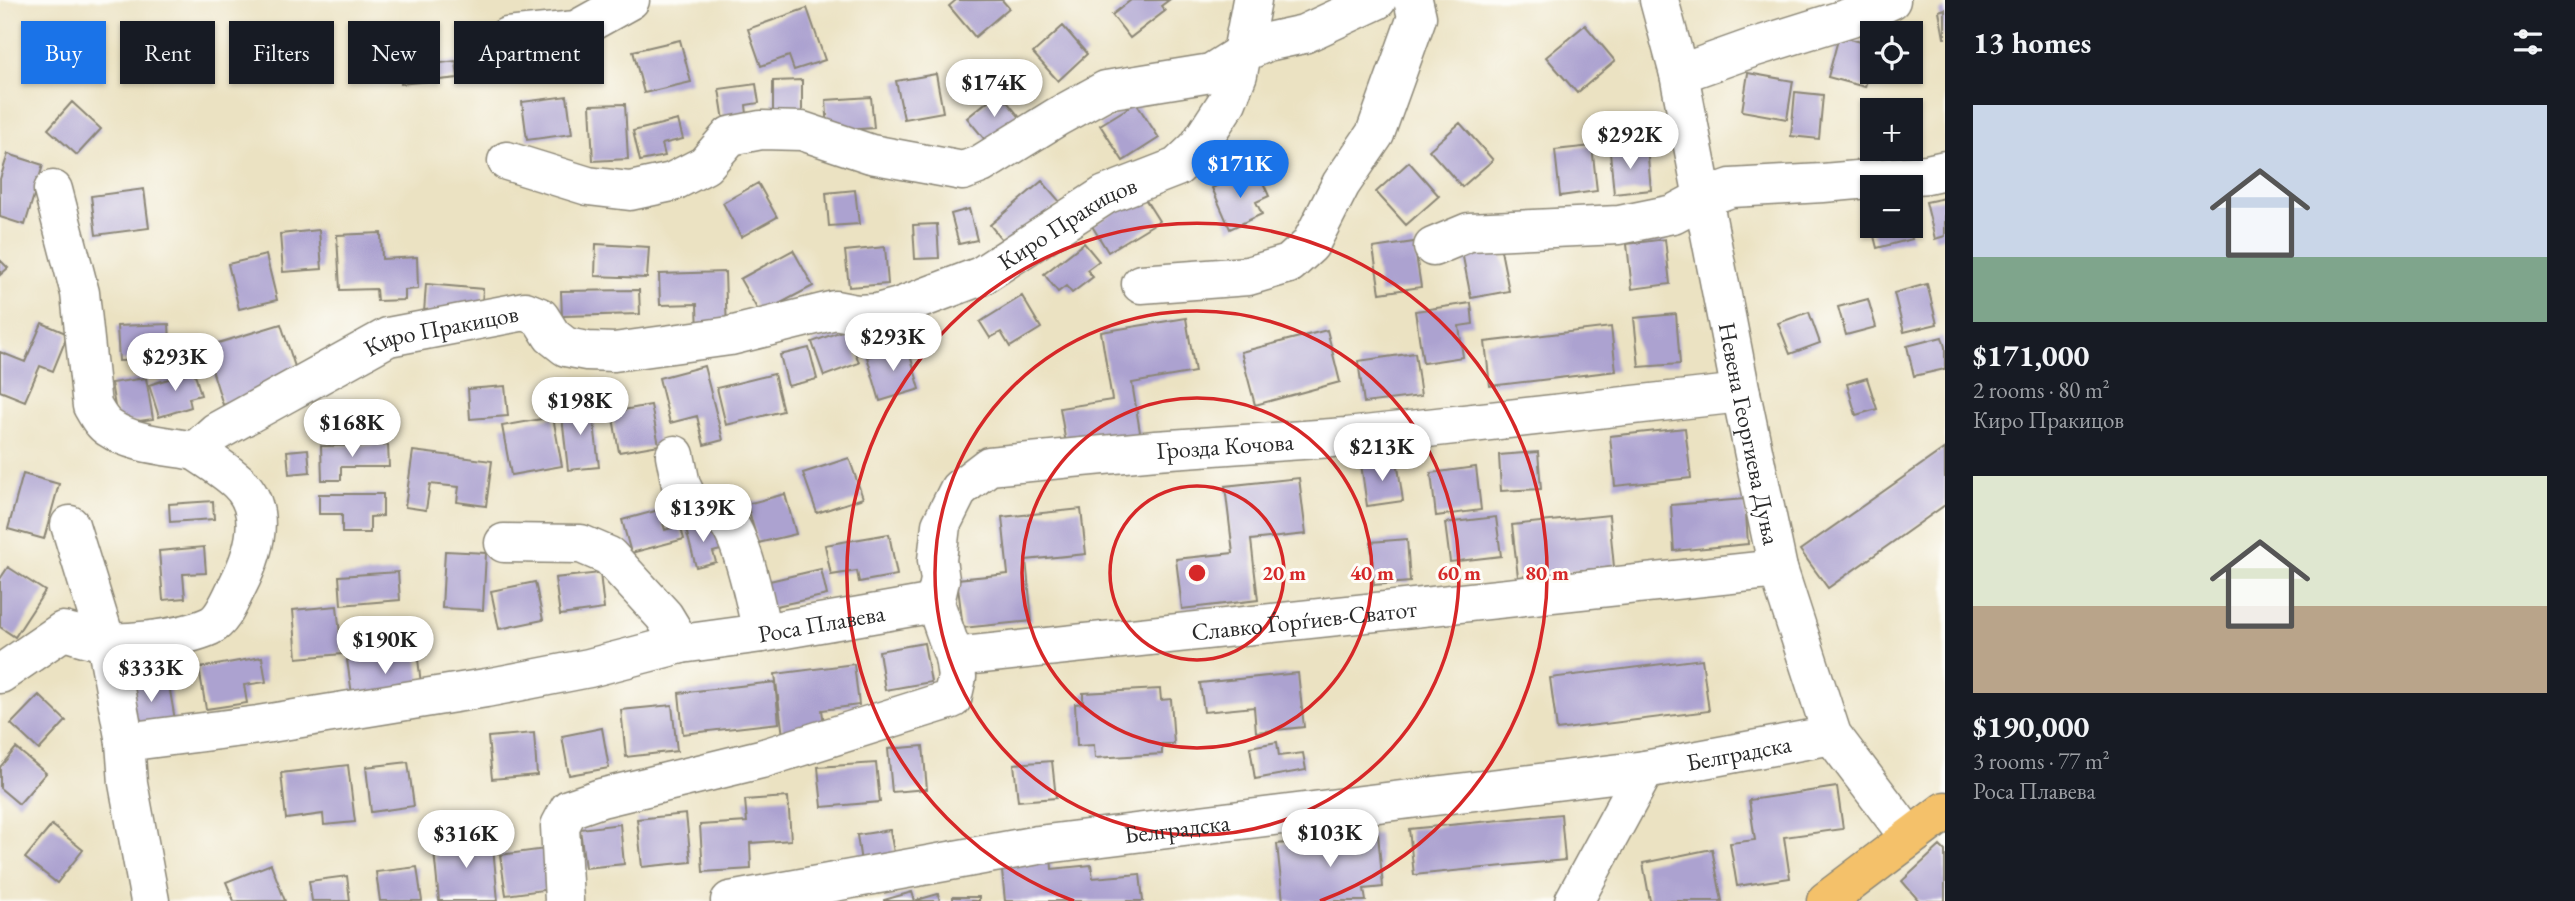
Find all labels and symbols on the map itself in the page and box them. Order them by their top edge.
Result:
pin: $174K [945,60,1043,119]
pin: $292K [1581,111,1679,171]
pin: $171K [1191,140,1289,200]
street label: Киро Пракицов [992,169,1141,276]
street label: Киро Пракицов [358,297,521,363]
pin: $293K [844,314,942,373]
street label: Невена Георгиева Дуња [1712,320,1788,548]
pin: $293K [126,334,224,393]
pin: $198K [531,378,629,437]
pin: $168K [303,400,401,459]
pin: $213K [1333,424,1431,483]
street label: Грозда Кочова [1155,425,1295,465]
pin: $139K [654,484,752,544]
text: 20 m [1262,559,1306,586]
text: 40 m [1350,559,1394,586]
text: 60 m [1437,559,1481,586]
text: 80 m [1525,559,1569,586]
centre of rings [1185,561,1209,585]
street label: Славко Ѓорѓиев-Сватот [1190,592,1418,647]
street label: Роса Плавева [756,596,887,649]
pin: $190K [336,616,434,676]
pin: $333K [102,644,200,704]
street label: Белградска [1684,727,1794,777]
street label: Белградска [1122,806,1232,850]
pin: $316K [417,810,515,870]
pin: $103K [1281,810,1379,869]

